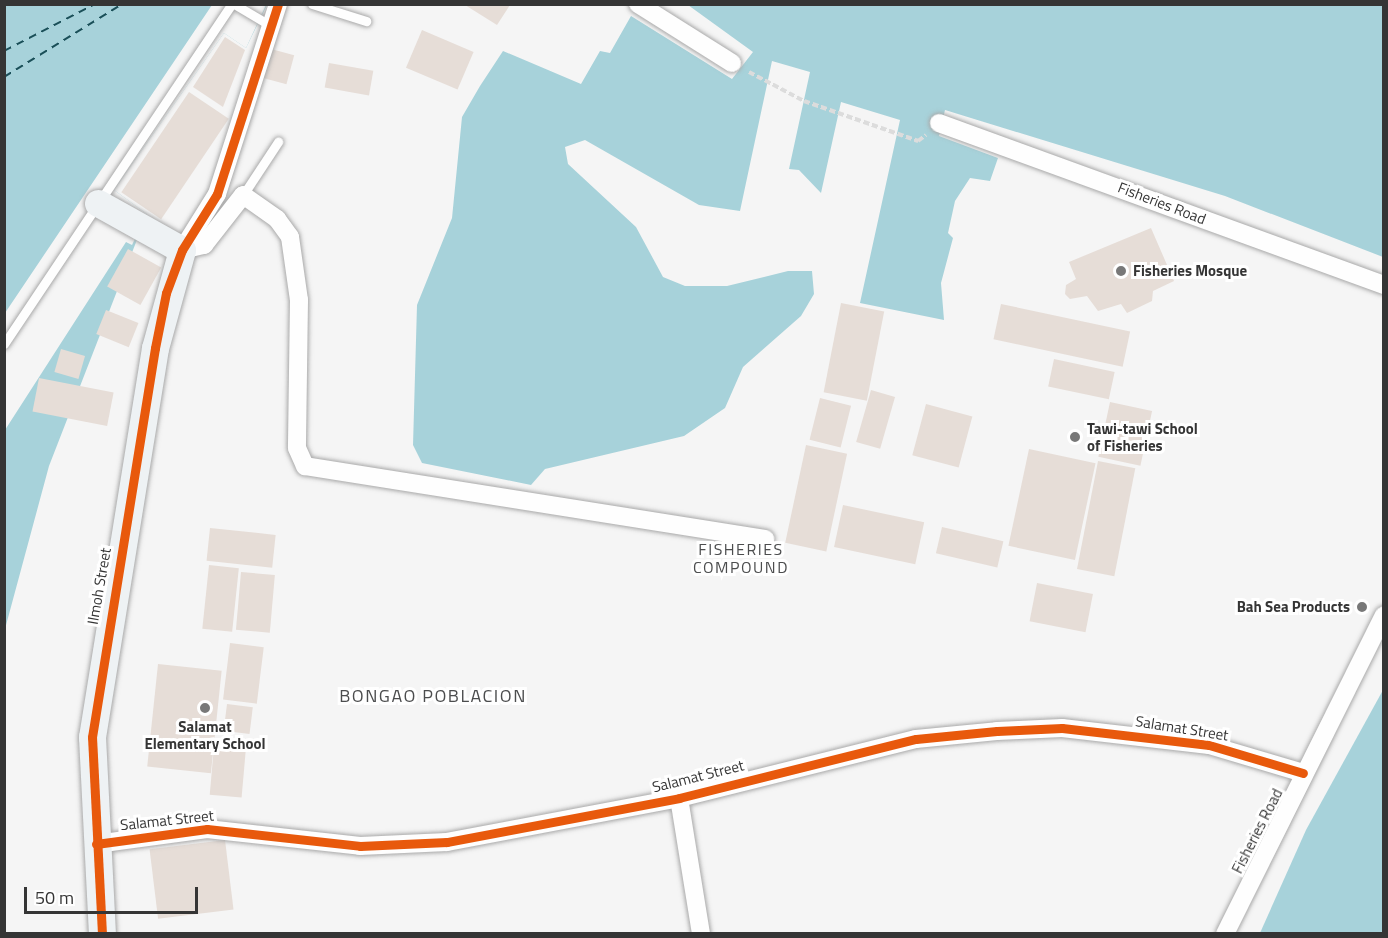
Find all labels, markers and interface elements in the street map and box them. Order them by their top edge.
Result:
street label: Fisheries Road [1116,178,1208,228]
place label: Fisheries Mosque [1133,262,1247,280]
marker: Fisheries Mosque [1114,264,1128,278]
place label: Tawi-tawi School of Fisheries [1087,419,1198,454]
marker: Tawi-tawi School of Fisheries [1068,430,1082,444]
district label: FISHERIES COMPOUND [693,539,789,577]
street label: Ilmoh Street [83,546,115,626]
place label: Bah Sea Products [1237,598,1350,616]
marker: Bah Sea Products [1355,600,1369,614]
district label: BONGAO POBLACION [339,685,527,707]
marker: Salamat Elementary School [198,701,212,715]
street label: Salamat Street [1134,712,1230,744]
place label: Salamat Elementary School [144,717,266,752]
street label: Salamat Street [650,756,746,796]
street label: Fisheries Road [1228,786,1286,876]
street label: Salamat Street [119,806,215,834]
scale bar [27,875,201,913]
text: 50 m [35,884,74,911]

